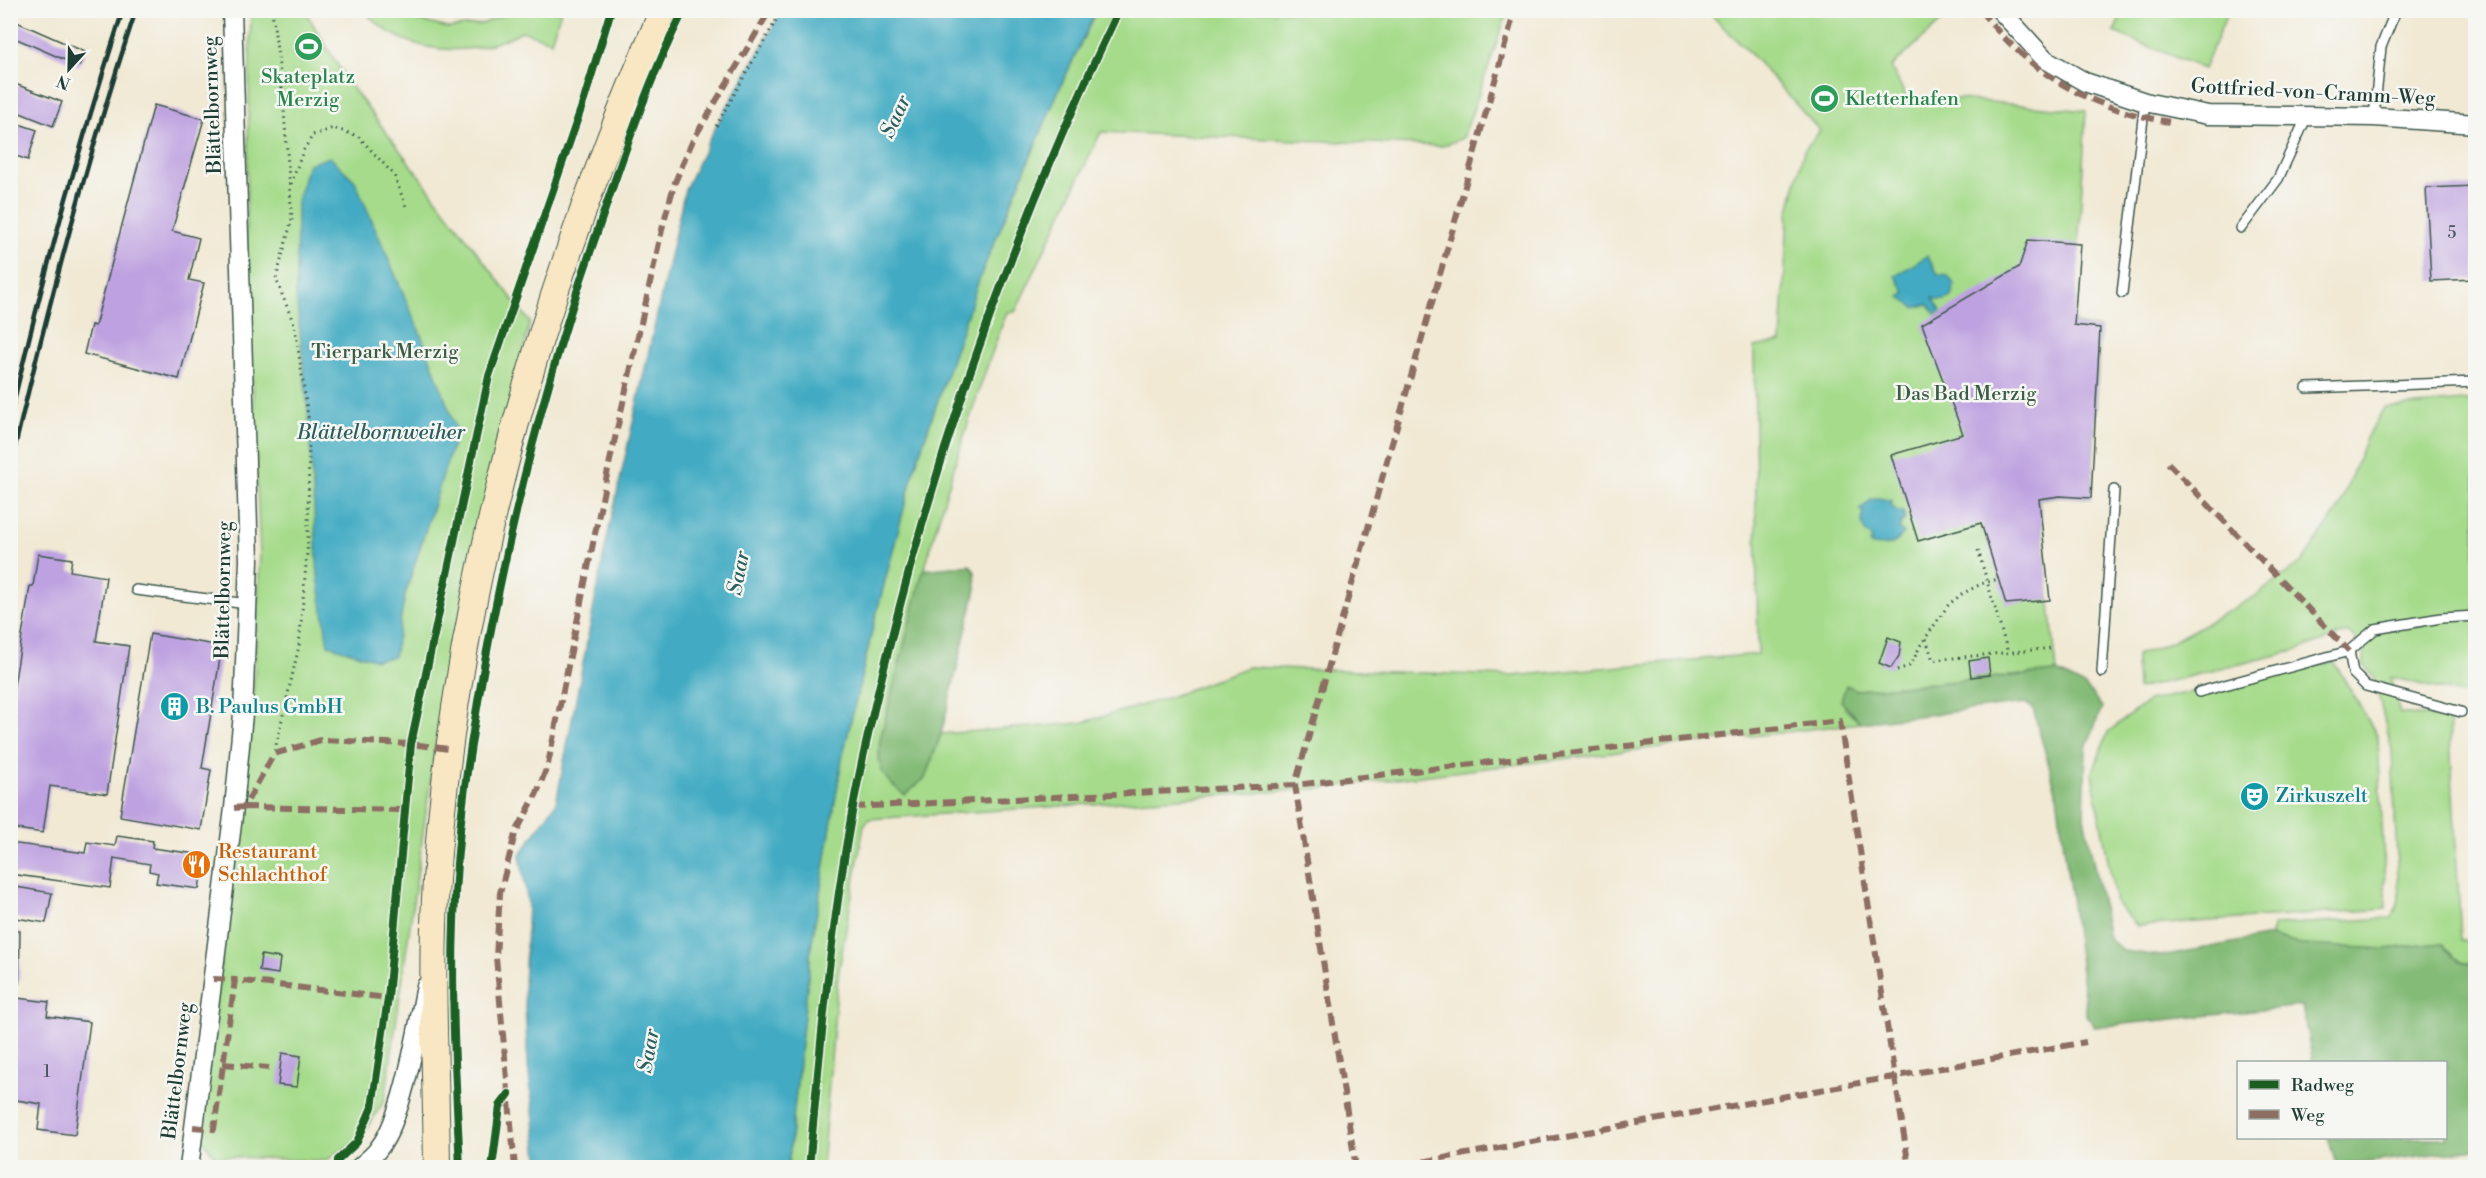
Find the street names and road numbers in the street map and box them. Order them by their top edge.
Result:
street label: Blättelbornweg [198,35,228,175]
street label: Gottfried-von-Cramm-Weg [2190,74,2437,112]
street label: Blättelbornweg [210,520,238,660]
street label: Blättelbornweg [157,1000,199,1142]

